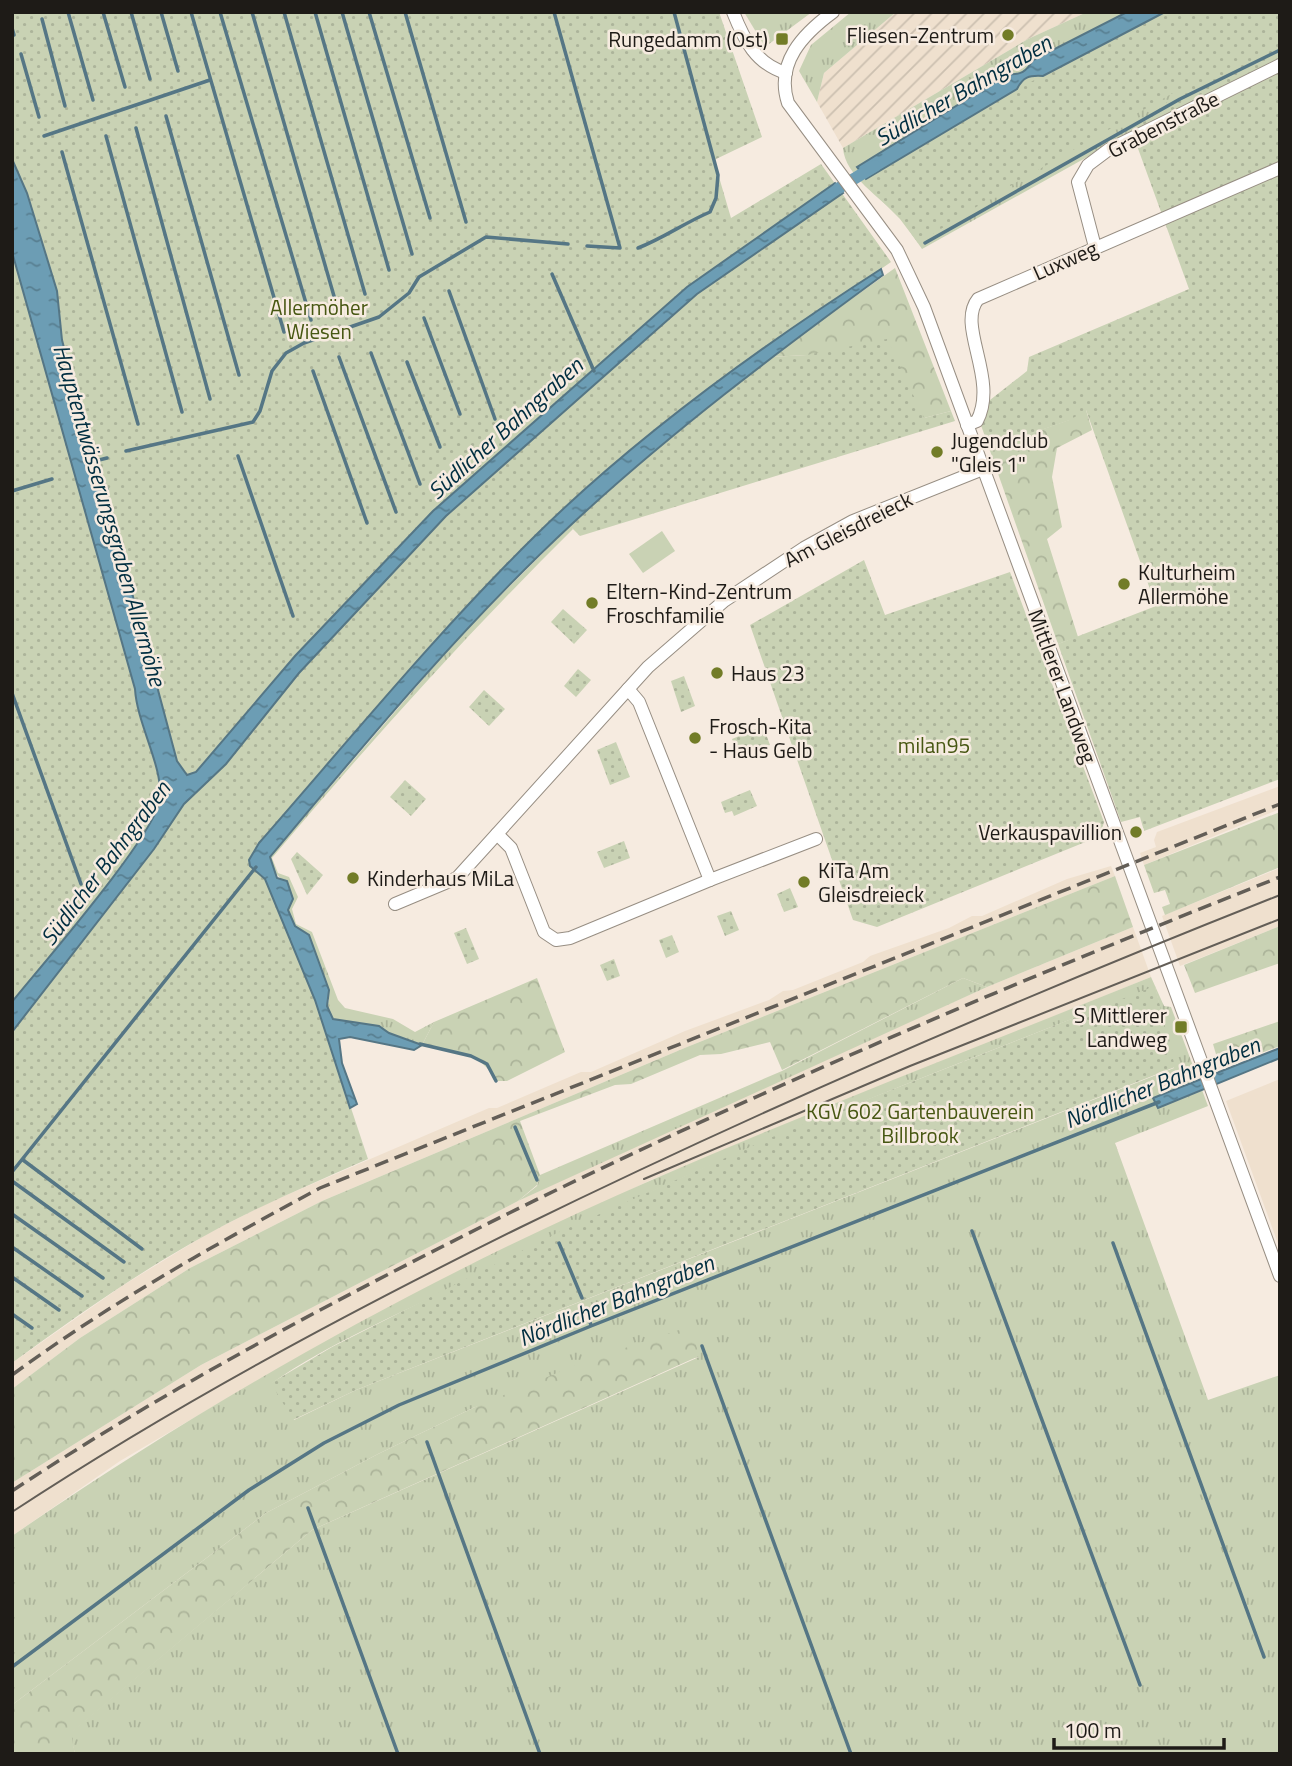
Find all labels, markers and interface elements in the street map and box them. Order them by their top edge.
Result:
place label: Fliesen-Zentrum [846,19,994,51]
place label: Rungedamm (Ost) [608,23,768,55]
water label: Südlicher Bahngraben [868,25,1058,155]
marker: Fliesen-Zentrum [1000,27,1016,43]
marker: Rungedamm (Ost) [774,31,790,47]
street label: Grabenstraße [1102,82,1224,166]
street label: Luxweg [1027,231,1103,288]
park label: Allermöher Wiesen [270,291,368,347]
water label: Hauptentwässerungsgraben Allermöhe [44,340,176,691]
water label: Südlicher Bahngraben [420,348,591,507]
place label: Jugendclub "Gleis 1" [951,424,1048,480]
marker: Jugendclub "Gleis 1" [929,444,945,460]
street label: Am Gleisdreieck [778,483,918,575]
place label: Kulturheim Allermöhe [1138,556,1236,612]
place label: Eltern-Kind-Zentrum Froschfamilie [606,575,792,631]
marker: Kulturheim Allermöhe [1116,576,1132,592]
marker: Eltern-Kind-Zentrum Froschfamilie [584,595,600,611]
street label: Mittlerer Landweg [1020,604,1106,768]
place label: Haus 23 [731,657,805,689]
marker: Haus 23 [709,665,725,681]
place label: Frosch-Kita - Haus Gelb [709,710,813,766]
park label: milan95 [898,729,970,761]
marker: Frosch-Kita - Haus Gelb [687,730,703,746]
water label: Südlicher Bahngraben [31,773,179,953]
place label: Verkauspavillion [978,816,1122,848]
marker: Verkauspavillion [1128,824,1144,840]
place label: KiTa Am Gleisdreieck [818,854,924,910]
place label: Kinderhaus MiLa [367,862,514,894]
marker: Kinderhaus MiLa [345,870,361,886]
marker: KiTa Am Gleisdreieck [796,874,812,890]
place label: S Mittlerer Landweg [1074,999,1167,1055]
marker: S Mittlerer Landweg [1173,1019,1189,1035]
water label: Nördlicher Bahngraben [1059,1027,1266,1137]
park label: KGV 602 Gartenbauverein Billbrook [806,1095,1034,1151]
water label: Nördlicher Bahngraben [513,1245,720,1355]
scale bar [1054,1706,1224,1750]
text: 100 m [1064,1714,1121,1746]

